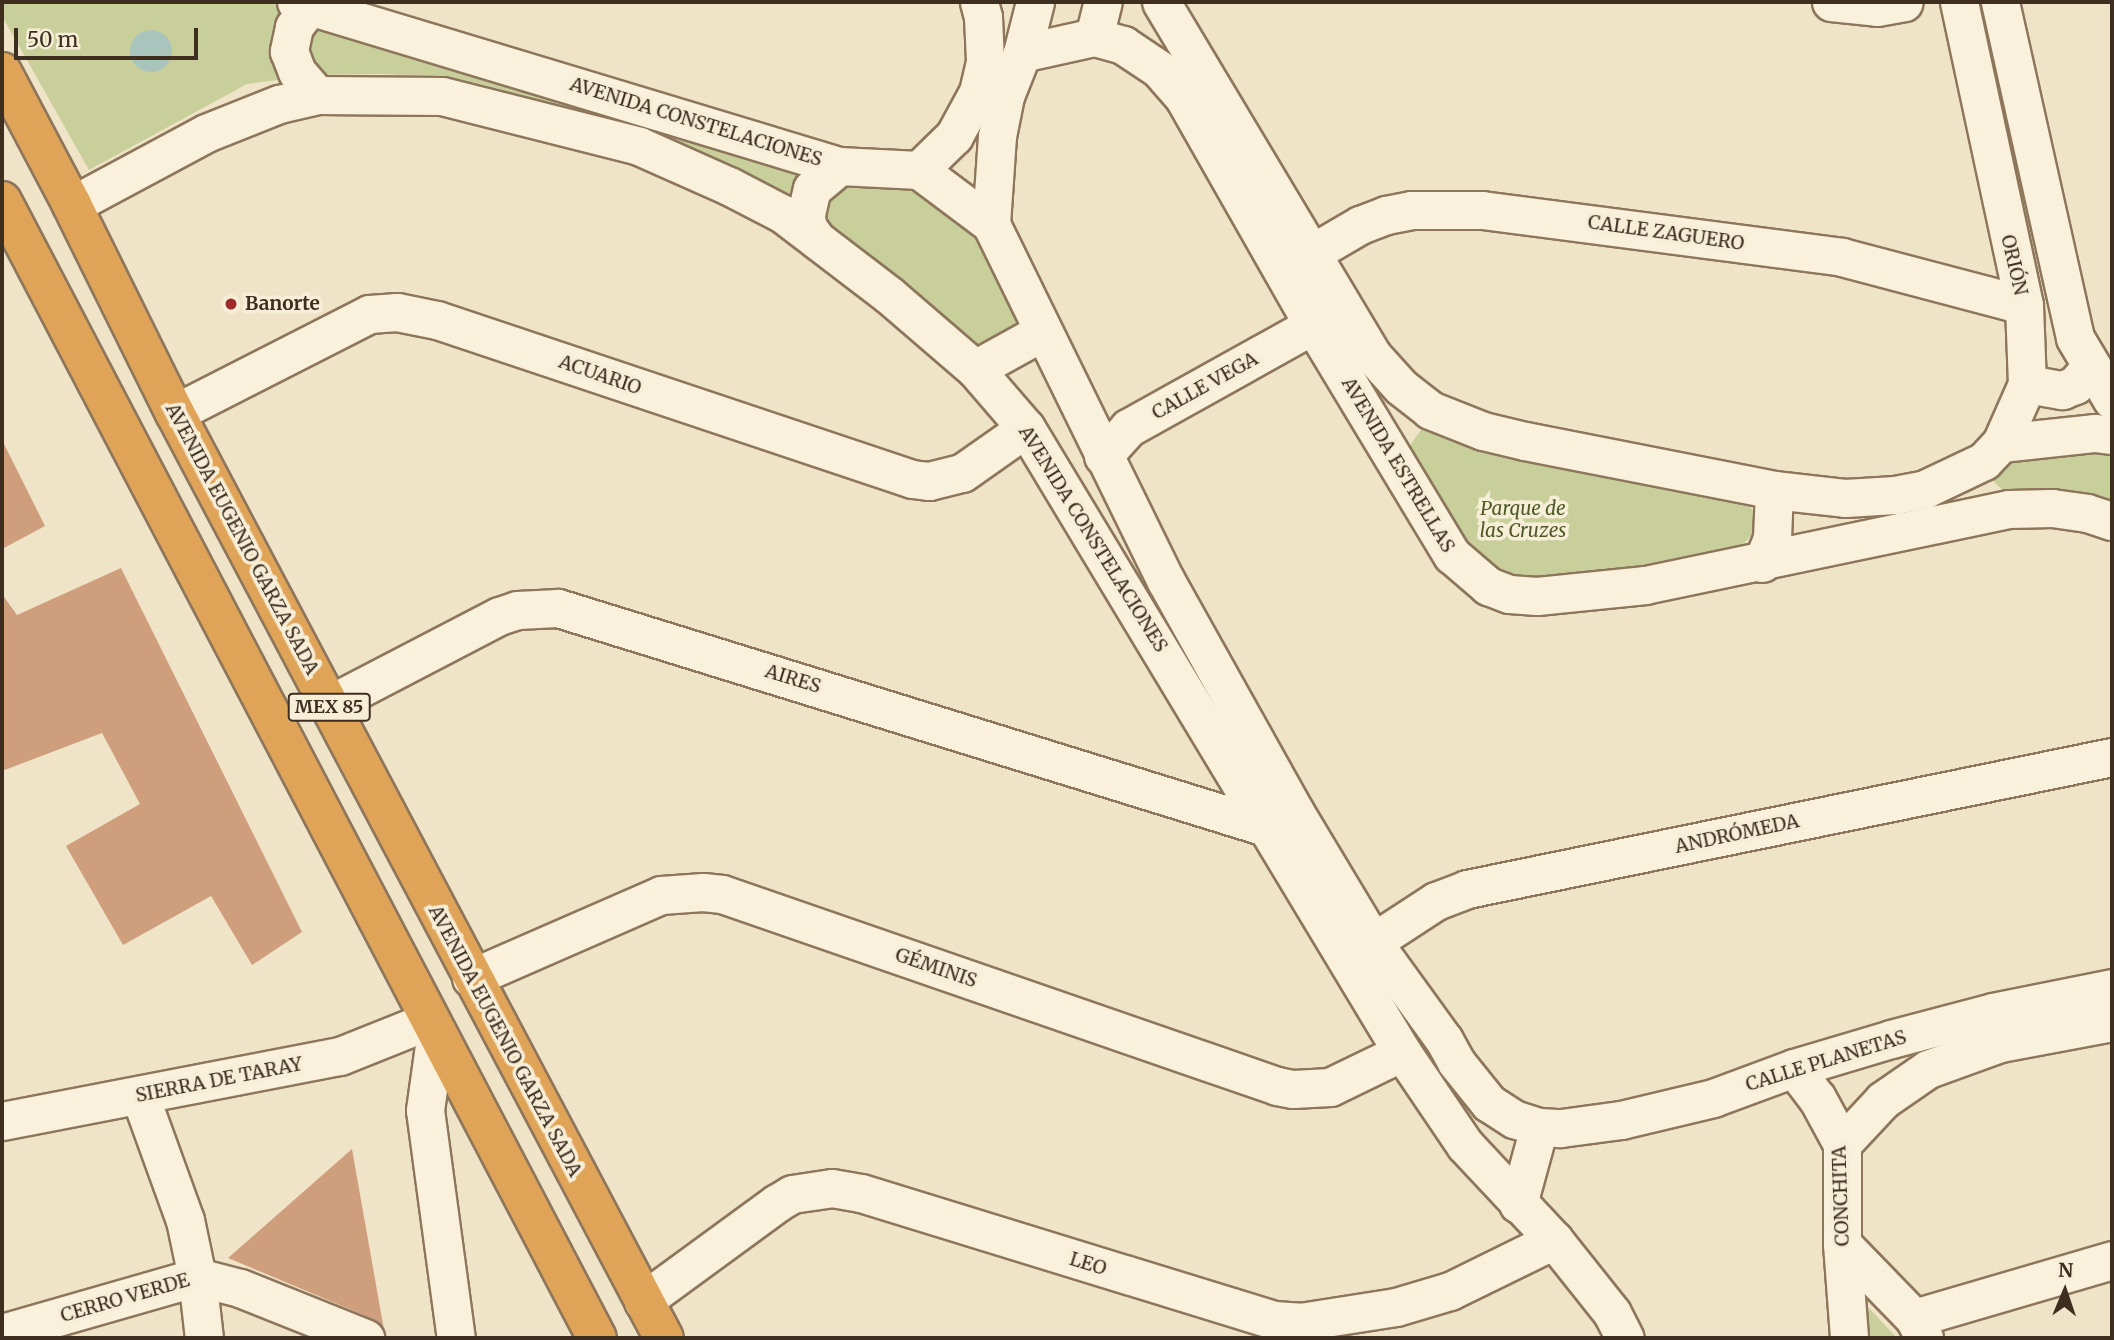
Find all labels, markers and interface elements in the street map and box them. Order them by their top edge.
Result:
scale bar [18,14,201,58]
text: 50 m [27,26,78,53]
street label: AVENIDA CONSTELACIONES [567,73,825,171]
street label: CALLE ZAGUERO [1586,211,1746,255]
street label: ORIÓN [1996,233,2032,297]
place label: Banorte [245,293,320,315]
marker: Banorte [223,296,239,312]
street label: CALLE VEGA [1148,347,1262,425]
street label: ACUARIO [556,350,644,400]
street label: AVENIDA ESTRELLAS [1337,373,1459,557]
street label: AVENIDA EUGENIO GARZA SADA [161,399,323,679]
street label: AVENIDA CONSTELACIONES [1014,422,1172,656]
park label: Parque de las Cruzes [1480,498,1566,542]
street label: AIRES [762,660,824,698]
road number: MEX 85 [287,692,371,722]
street label: ANDRÓMEDA [1673,810,1801,858]
street label: AVENIDA EUGENIO GARZA SADA [424,901,586,1181]
street label: GÉMINIS [892,943,980,993]
street label: CALLE PLANETAS [1743,1026,1909,1096]
street label: SIERRA DE TARAY [134,1053,304,1107]
street label: CONCHITA [1828,1145,1854,1247]
street label: LEO [1067,1248,1109,1280]
north arrow [2030,1256,2100,1326]
text: N [2058,1258,2074,1282]
street label: CERRO VERDE [58,1269,192,1327]

